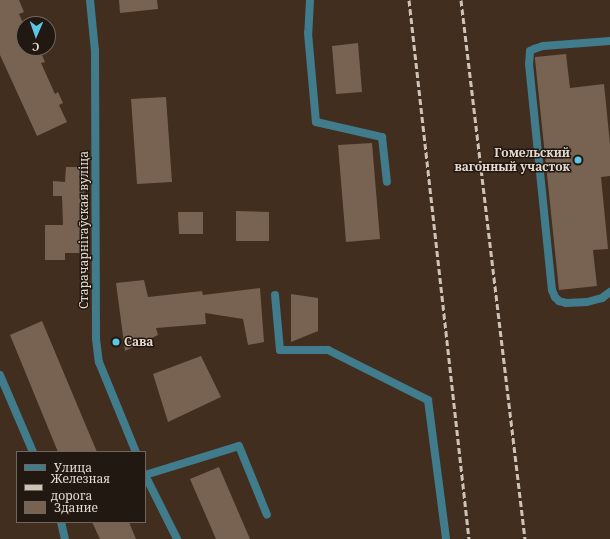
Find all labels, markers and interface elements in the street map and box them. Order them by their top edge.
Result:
north arrow [16,16,56,56]
text: С [32,40,39,55]
place label: Гомельский вагонный участок [454,146,570,174]
street label: Старачарнігаўская вуліца [77,151,91,309]
marker: Гомельский вагонный участок [573,155,583,165]
place label: Сава [124,335,153,349]
marker: Сава [111,337,121,347]
legend [16,451,146,523]
text: Улица [54,459,92,476]
text: Железная дорога [51,470,110,504]
text: Здание [54,499,98,516]

